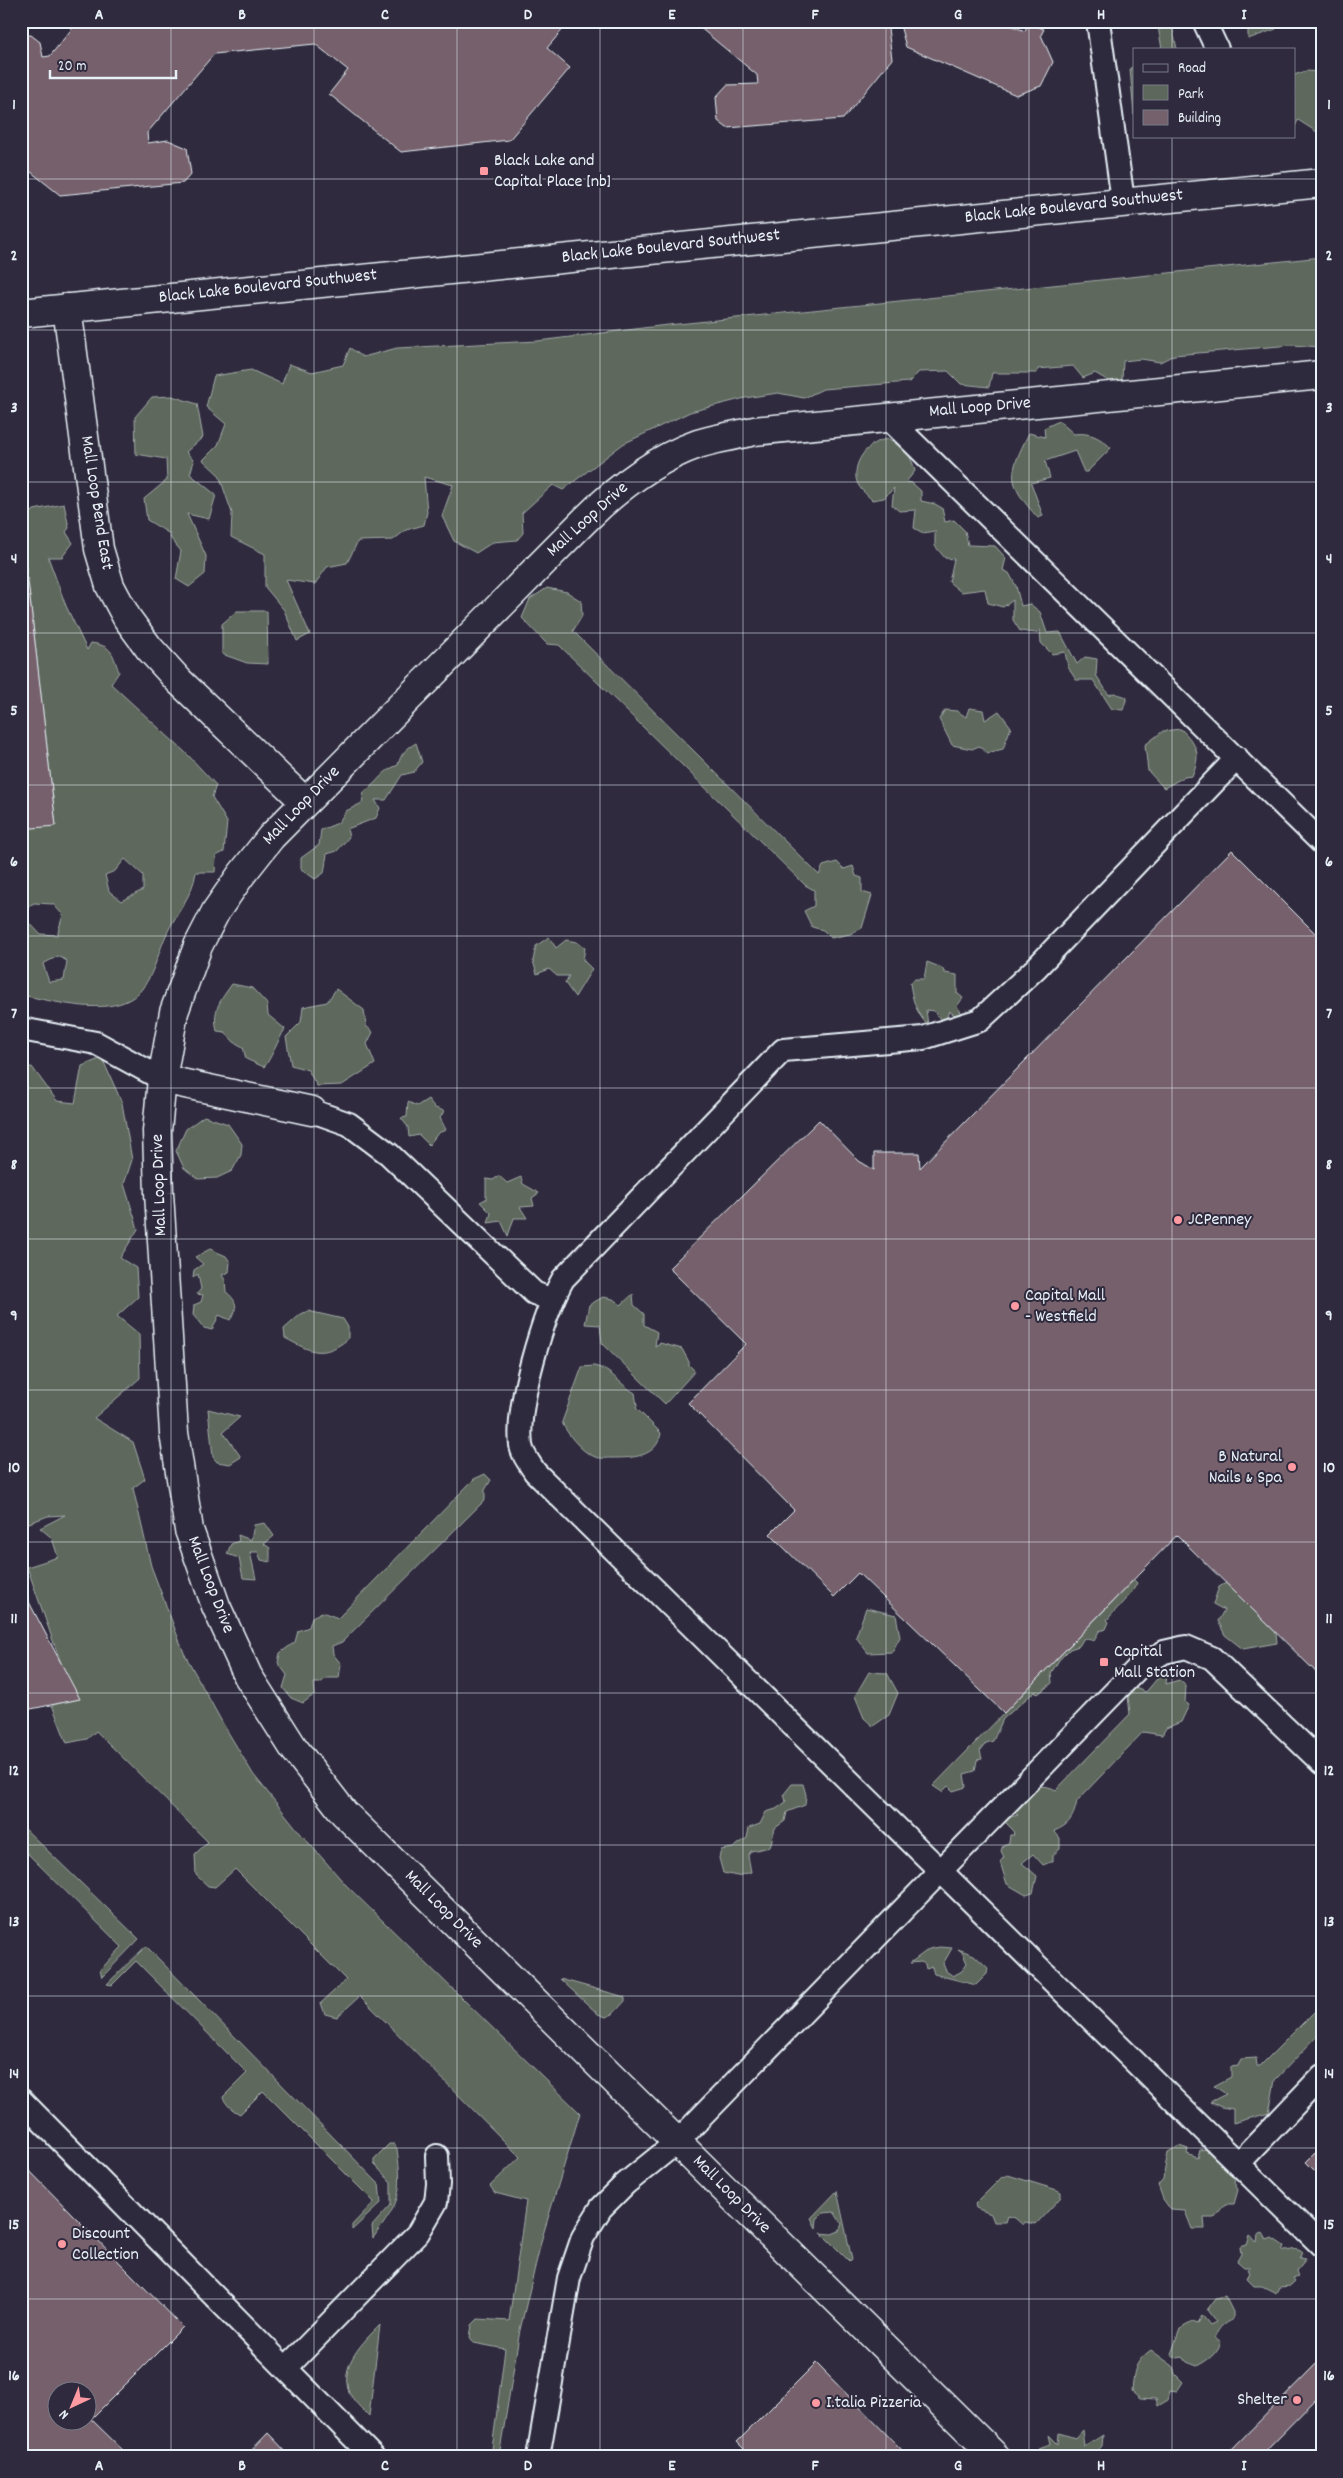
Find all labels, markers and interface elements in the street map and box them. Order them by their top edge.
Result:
text: A [95,4,104,27]
text: B [238,4,246,27]
text: C [381,4,389,27]
text: D [524,4,533,27]
text: E [668,4,676,27]
text: F [811,4,819,27]
text: G [954,4,962,27]
text: H [1097,4,1105,27]
text: I [1242,4,1248,27]
scale bar [50,48,176,80]
legend [1133,48,1296,138]
text: 20 m [58,56,86,78]
text: Road [1178,58,1206,80]
text: Park [1178,84,1204,106]
text: 1 [12,94,16,117]
text: 1 [1327,94,1331,117]
text: Building [1178,108,1221,130]
place label: Black Lake and Capital Place [nb] [494,149,611,195]
marker: Black Lake and Capital Place [nb] [478,165,490,177]
street label: Black Lake Boulevard Southwest [964,183,1185,231]
street label: Black Lake Boulevard Southwest [561,223,782,271]
text: 2 [11,245,18,268]
text: 2 [1326,245,1333,268]
street label: Black Lake Boulevard Southwest [158,263,379,311]
street label: Mall Loop Drive [928,391,1032,425]
text: 3 [10,397,18,420]
text: 3 [1325,397,1333,420]
street label: Mall Loop Bend East [73,434,119,572]
street label: Mall Loop Drive [542,476,634,563]
text: 4 [11,548,17,571]
text: 4 [1326,548,1332,571]
text: 5 [10,700,18,723]
text: 5 [1325,700,1333,723]
street label: Mall Loop Drive [258,761,347,851]
text: 6 [10,851,18,874]
text: 6 [1325,851,1333,874]
text: 7 [11,1003,17,1026]
text: 7 [1326,1003,1332,1026]
street label: Mall Loop Drive [146,1133,174,1236]
text: 8 [11,1154,18,1177]
text: 8 [1326,1154,1333,1177]
place label: JCPenney [1188,1208,1252,1233]
marker: JCPenney [1172,1214,1184,1226]
place label: Capital Mall - Westfield [1025,1284,1106,1330]
marker: Capital Mall - Westfield [1009,1300,1021,1312]
text: 9 [10,1305,18,1328]
text: 9 [1325,1305,1333,1328]
place label: B Natural Nails & Spa [1209,1445,1283,1491]
text: 10 [8,1457,20,1480]
text: 10 [1323,1457,1335,1480]
marker: B Natural Nails & Spa [1286,1461,1298,1473]
street label: Mall Loop Drive [180,1533,240,1637]
text: 11 [10,1608,18,1631]
text: 11 [1325,1608,1333,1631]
place label: Capital Mall Station [1114,1640,1195,1686]
marker: Capital Mall Station [1098,1656,1110,1668]
text: 12 [9,1760,19,1783]
text: 12 [1324,1760,1334,1783]
street label: Mall Loop Drive [398,1865,488,1955]
text: 13 [9,1911,19,1934]
text: 13 [1324,1911,1334,1934]
text: 14 [9,2063,19,2086]
text: 14 [1324,2063,1334,2086]
street label: Mall Loop Drive [686,2150,776,2240]
text: 15 [9,2214,19,2237]
text: 15 [1324,2214,1334,2237]
place label: Discount Collection [72,2222,139,2268]
marker: Discount Collection [56,2238,68,2250]
text: 16 [8,2365,20,2388]
text: 16 [1323,2365,1335,2388]
north arrow [48,2380,98,2430]
place label: Shelter [1237,2388,1287,2413]
place label: I.talia Pizzeria [826,2391,922,2416]
marker: Shelter [1291,2394,1303,2406]
marker: I.talia Pizzeria [810,2397,822,2409]
text: N [55,2404,74,2424]
text: A [95,2455,104,2478]
text: B [238,2455,246,2478]
text: C [381,2455,389,2478]
text: D [524,2455,533,2478]
text: E [668,2455,676,2478]
text: F [811,2455,819,2478]
text: G [954,2455,962,2478]
text: H [1097,2455,1105,2478]
text: I [1242,2455,1248,2478]

